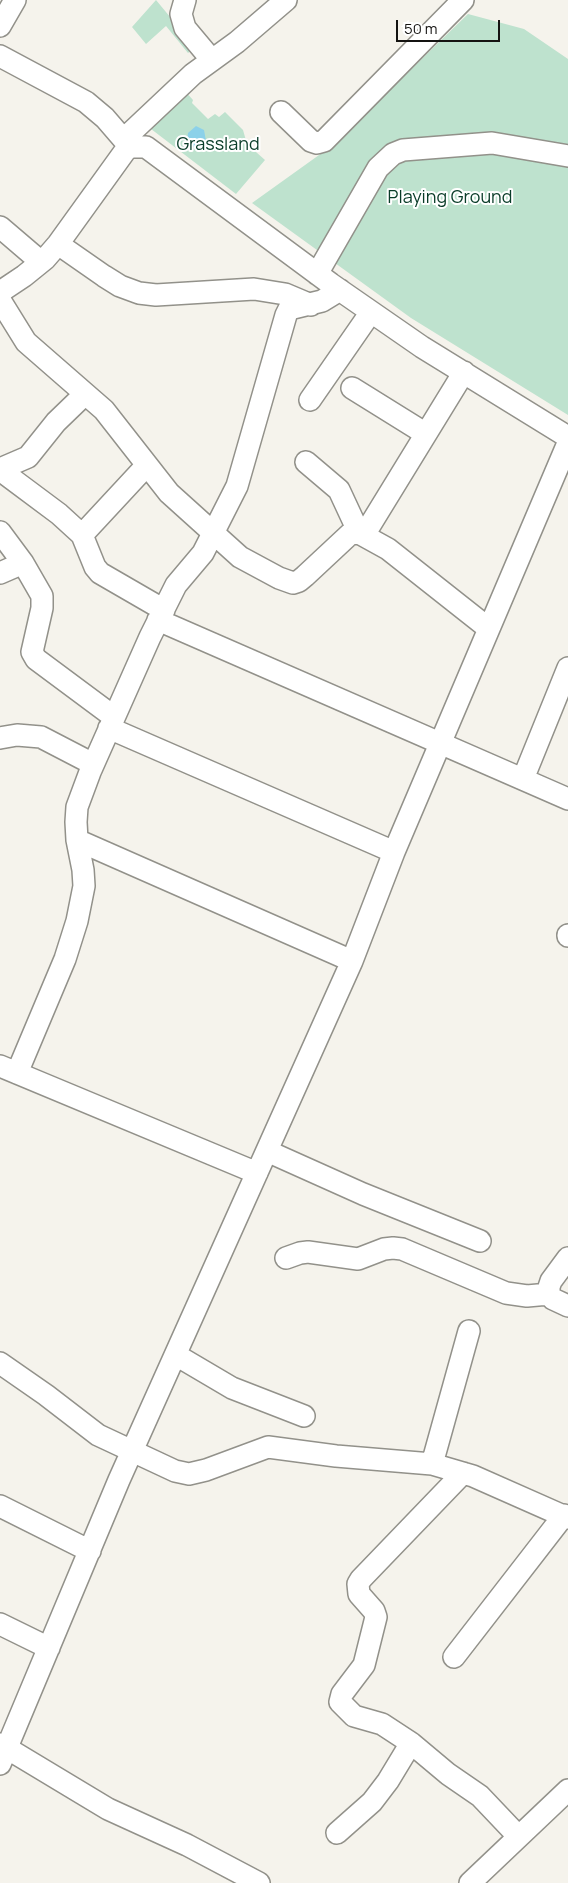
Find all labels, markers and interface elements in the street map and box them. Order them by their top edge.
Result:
scale bar [398,10,502,42]
text: 50 m [404,18,438,39]
park label: Grassland [176,134,260,156]
park label: Playing Ground [388,187,512,209]

